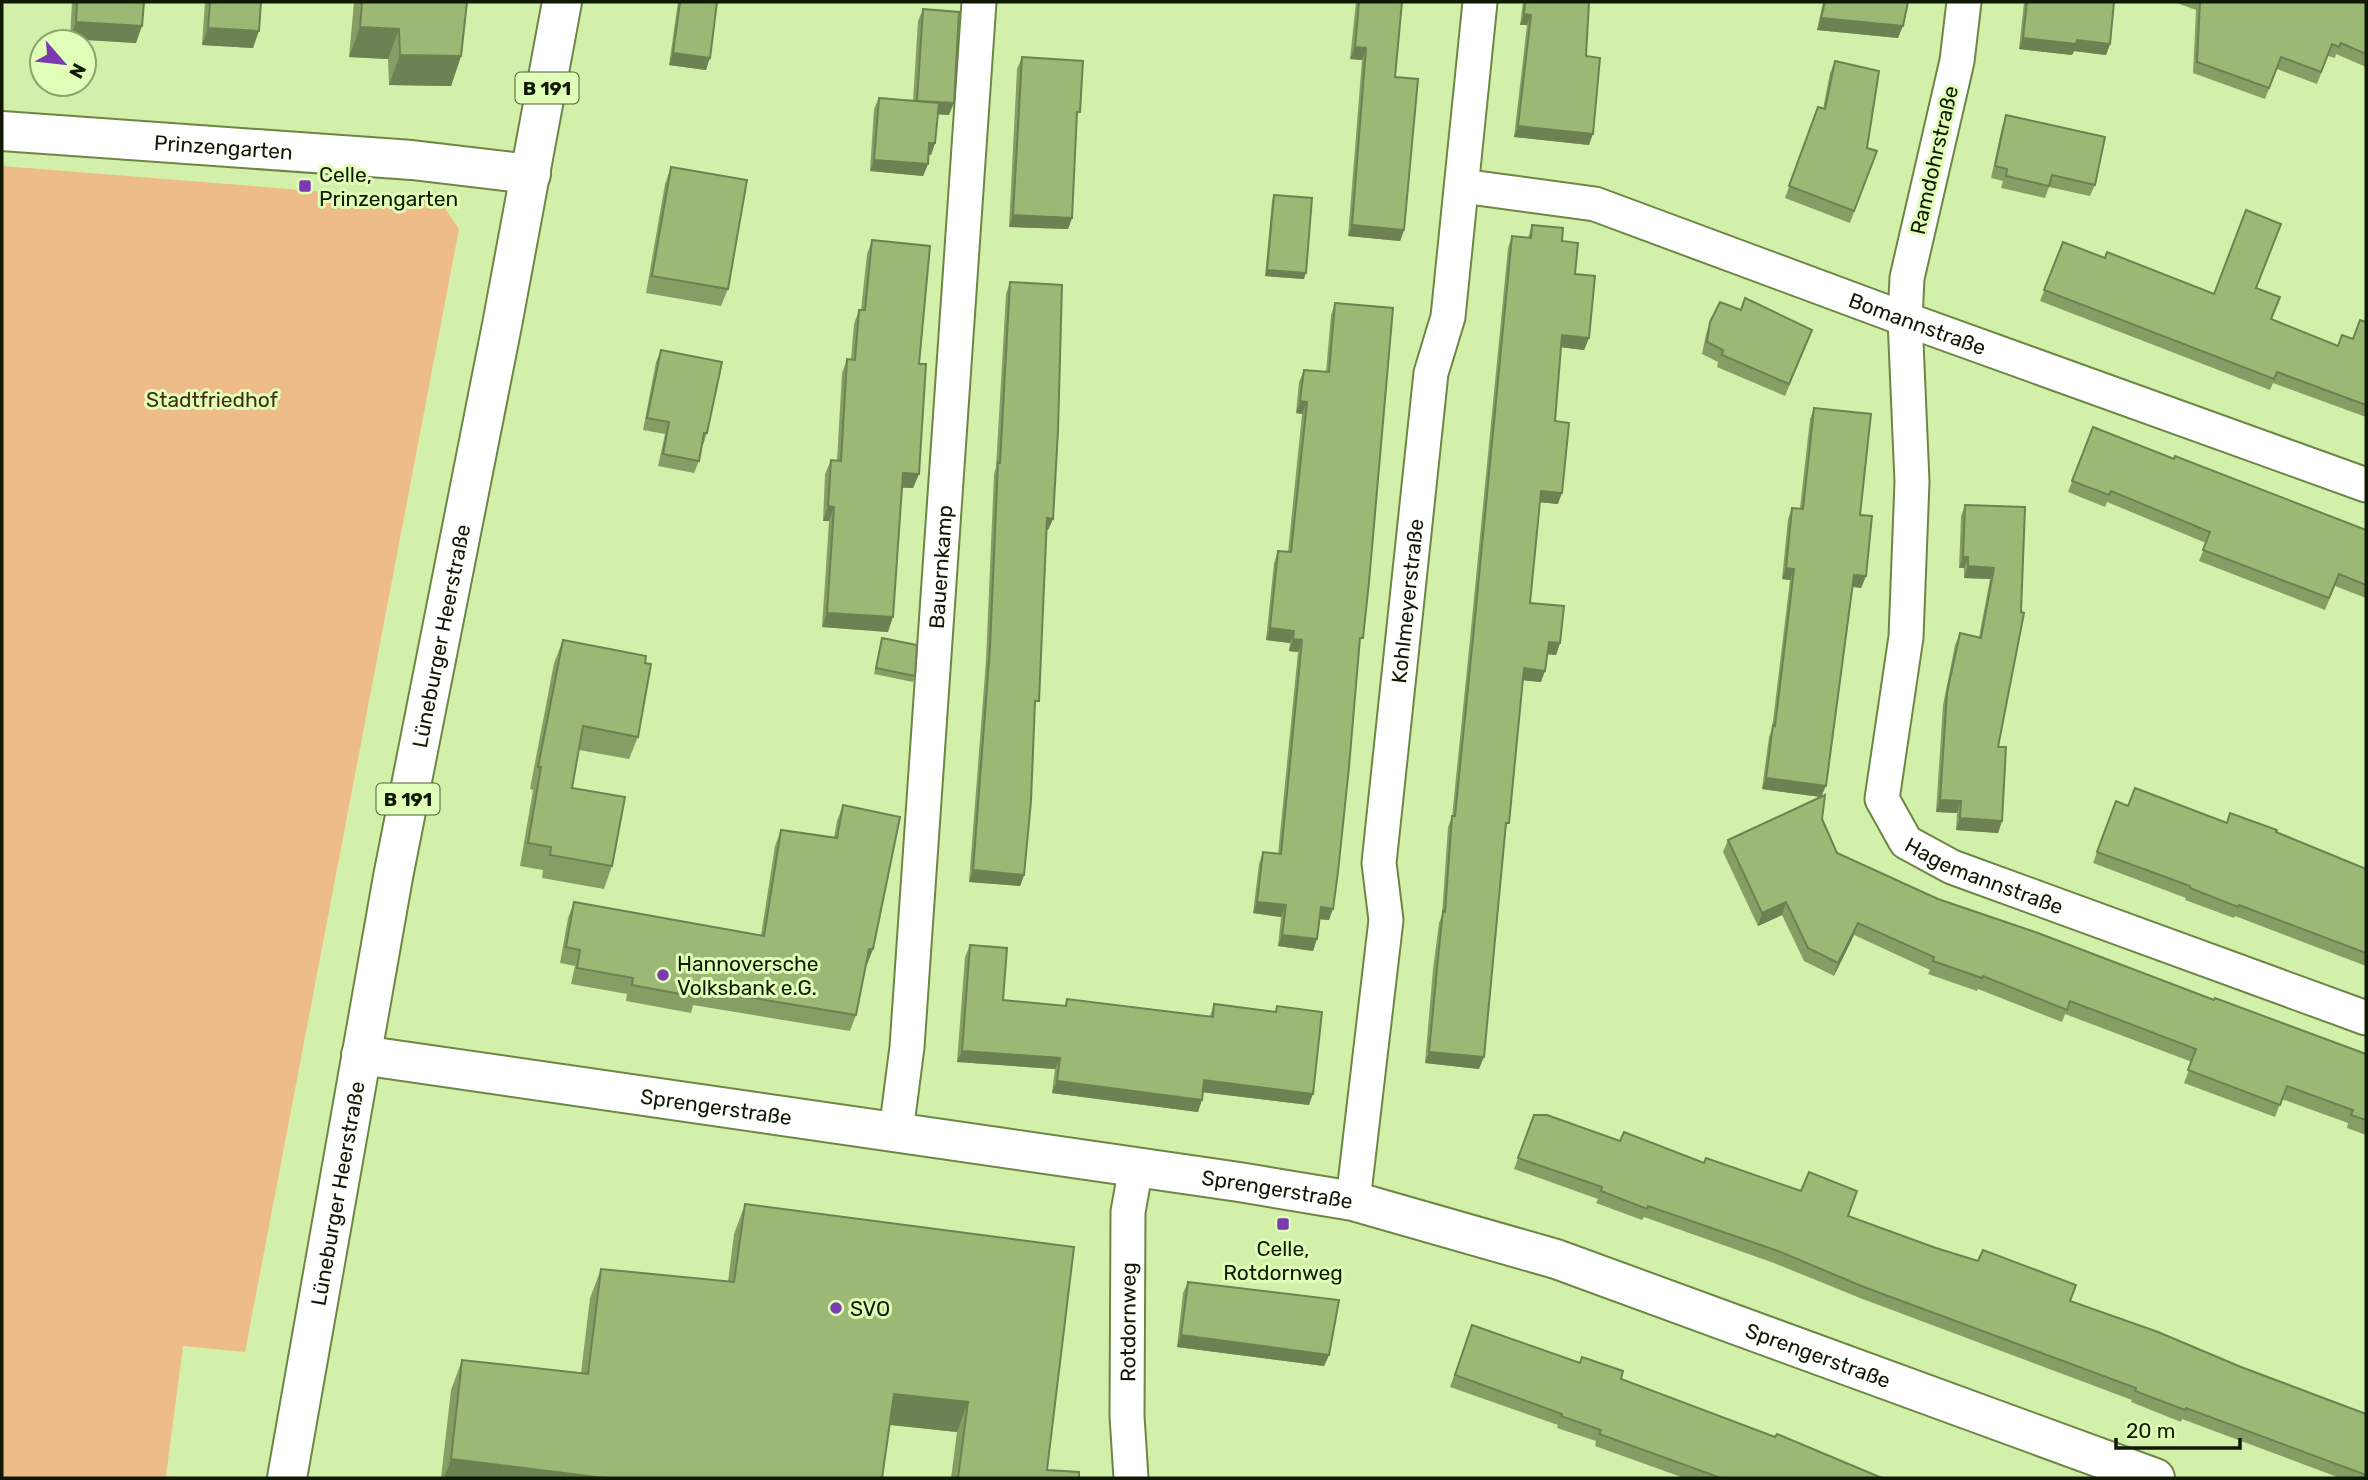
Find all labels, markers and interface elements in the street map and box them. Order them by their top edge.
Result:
north arrow [28,28,98,98]
text: N [64,59,91,82]
road number: B 191 [516,72,578,104]
street label: Ramdohrstraße [1905,83,1963,237]
street label: Prinzengarten [153,129,294,164]
place label: Celle, Prinzengarten [319,162,458,211]
marker: Celle, Prinzengarten [297,178,313,194]
street label: Bomannstraße [1845,287,1989,360]
park label: Stadtfriedhof [146,387,278,412]
street label: Bauernkamp [923,504,957,630]
street label: Kohlmeyerstraße [1386,517,1428,684]
street label: Lüneburger Heerstraße [406,522,475,750]
road number: B 191 [376,784,440,814]
street label: Hagemannstraße [1901,832,2067,919]
place label: Hannoversche Volksbank e.G. [677,951,819,1000]
marker: Hannoversche Volksbank e.G. [655,967,671,983]
street label: Lüneburger Heerstraße [305,1079,369,1308]
street label: Sprengerstraße [639,1083,794,1130]
street label: Sprengerstraße [1200,1164,1355,1213]
marker: Celle, Rotdornweg [1275,1216,1291,1232]
place label: Celle, Rotdornweg [1223,1236,1343,1285]
street label: Rotdornweg [1115,1262,1140,1382]
place label: SVO [850,1296,890,1321]
marker: SVO [828,1300,844,1316]
street label: Sprengerstraße [1742,1317,1894,1393]
scale bar [2116,1406,2240,1450]
text: 20 m [2126,1418,2175,1443]

